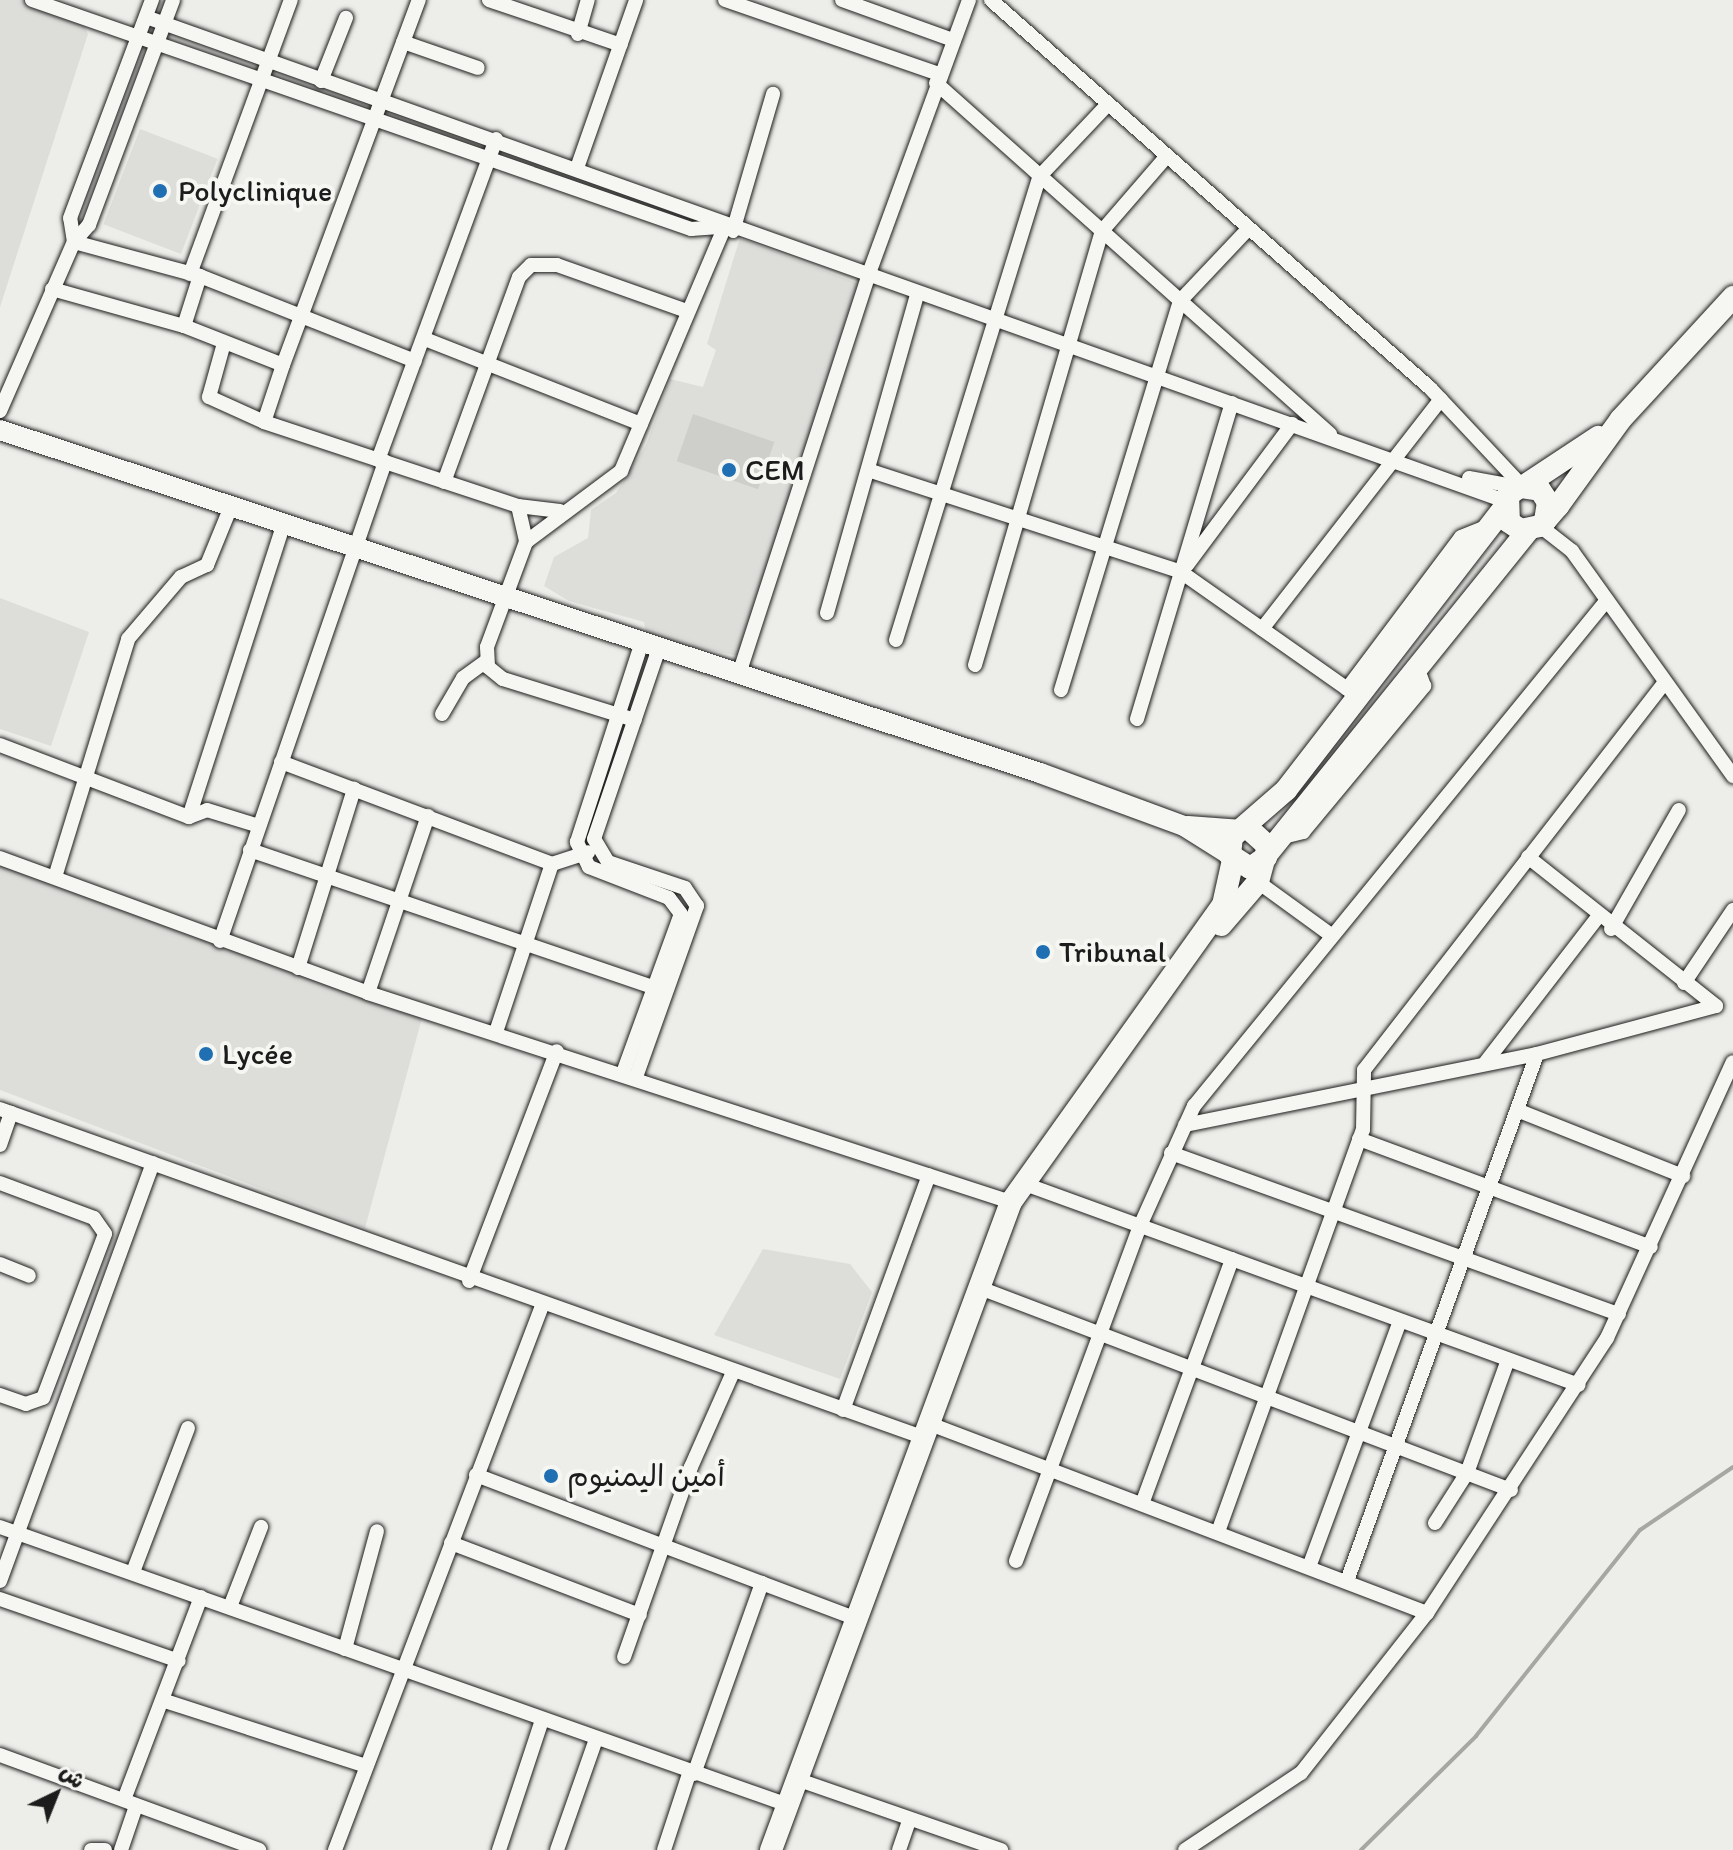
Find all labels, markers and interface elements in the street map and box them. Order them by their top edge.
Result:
place label: Polyclinique [178,173,332,209]
marker: Polyclinique [149,180,171,202]
place label: CEM [745,452,805,488]
marker: CEM [720,461,738,479]
place label: Tribunal [1059,934,1166,970]
marker: Tribunal [1034,943,1052,961]
place label: Lycée [222,1036,293,1072]
marker: Lycée [197,1045,215,1063]
place label: أمين اليمنيوم [567,1458,725,1494]
marker: أمين اليمنيوم [542,1467,560,1485]
north arrow [16,1754,96,1834]
text: ش [55,1758,91,1794]

